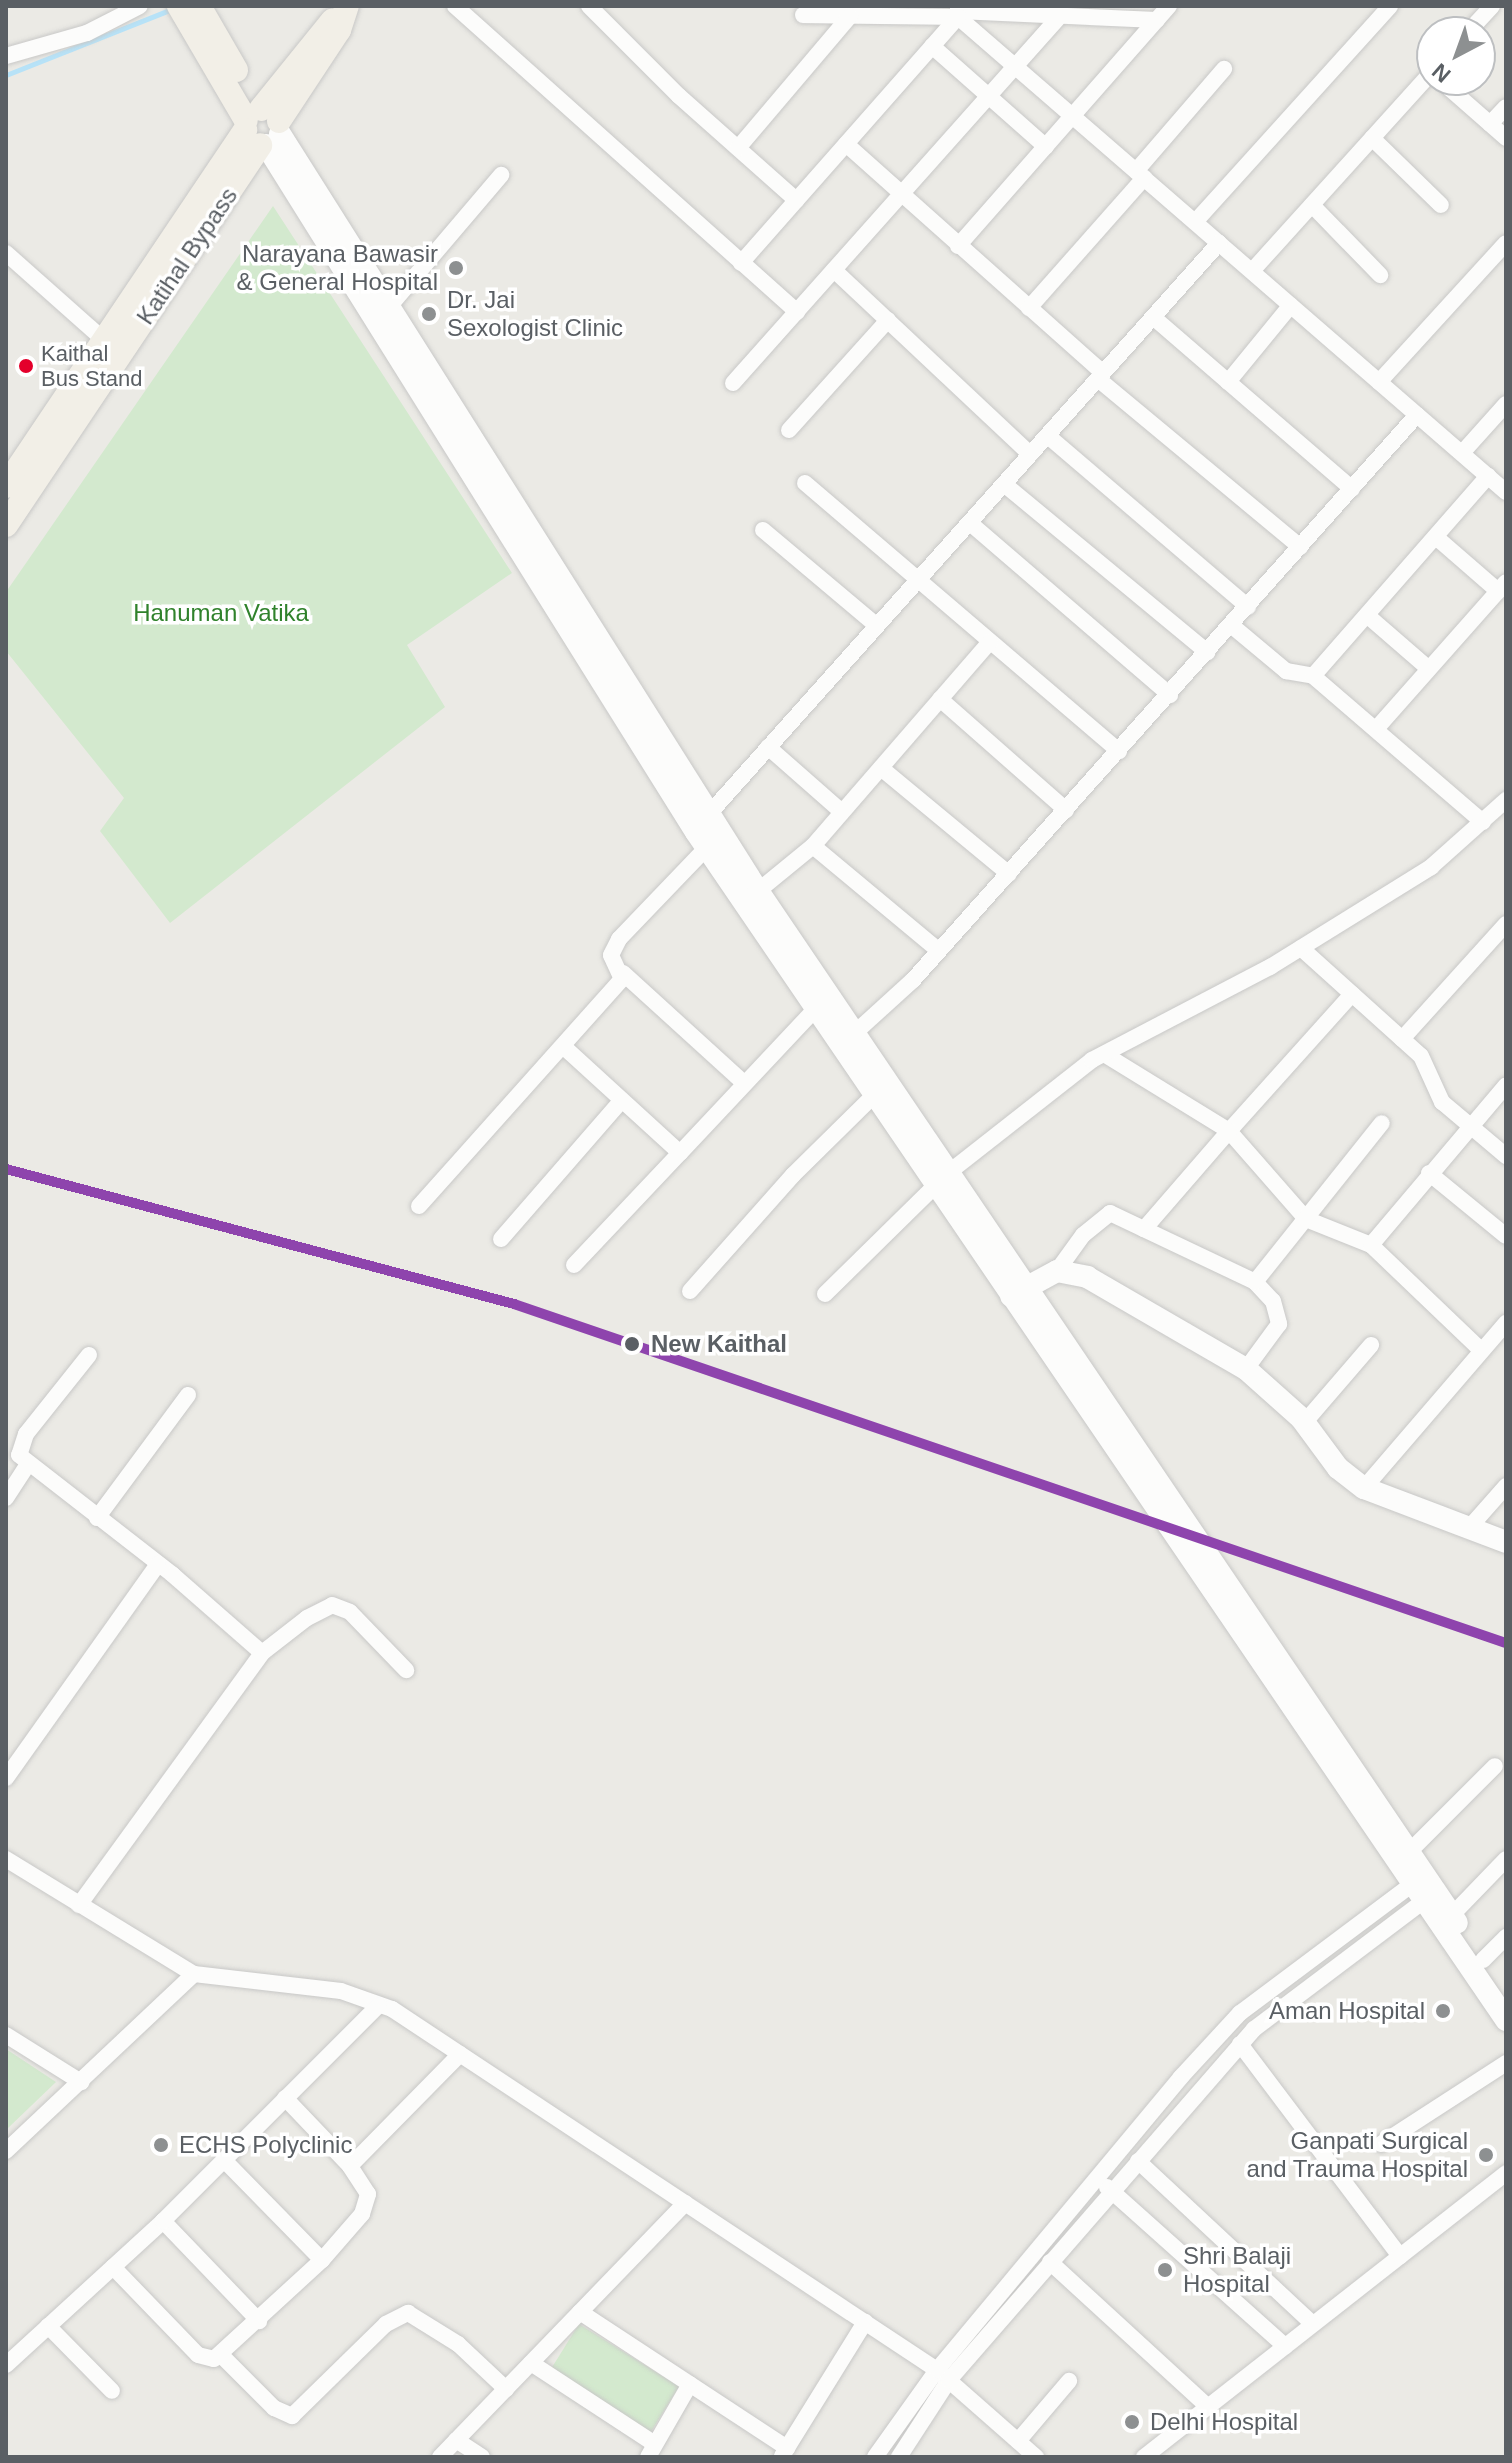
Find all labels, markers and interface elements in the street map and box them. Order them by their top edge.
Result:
north arrow [1416,16,1496,96]
text: N [1427,58,1455,88]
street label: Katihal Bypass [131,182,243,330]
place label: Narayana Bawasir & General Hospital [237,240,438,296]
marker: Narayana Bawasir & General Hospital [445,257,467,279]
place label: Dr. Jai Sexologist Clinic [447,286,623,342]
marker: Dr. Jai Sexologist Clinic [418,303,440,325]
place label: Kaithal Bus Stand [41,340,143,392]
marker: Kaithal Bus Stand [18,358,34,374]
park label: Hanuman Vatika [133,599,309,627]
place label: New Kaithal [651,1330,787,1358]
marker: New Kaithal [620,1332,644,1356]
place label: Aman Hospital [1269,1997,1425,2025]
marker: Aman Hospital [1432,2000,1454,2022]
place label: Ganpati Surgical and Trauma Hospital [1246,2127,1468,2183]
place label: ECHS Polyclinic [179,2131,352,2159]
marker: ECHS Polyclinic [150,2134,172,2156]
marker: Ganpati Surgical and Trauma Hospital [1475,2144,1497,2166]
place label: Shri Balaji Hospital [1183,2242,1291,2298]
marker: Shri Balaji Hospital [1154,2259,1176,2281]
place label: Delhi Hospital [1150,2408,1298,2436]
marker: Delhi Hospital [1121,2411,1143,2433]

